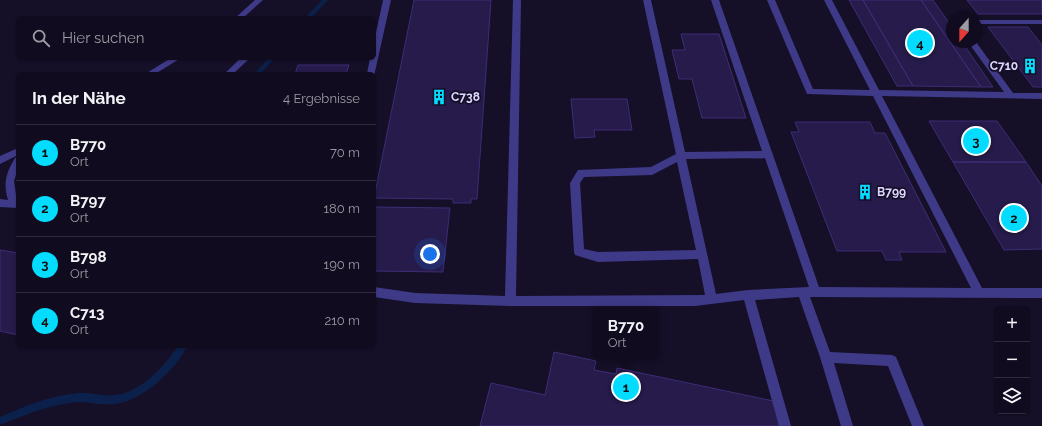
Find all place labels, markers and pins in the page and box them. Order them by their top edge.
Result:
pin: 4 [907,28,933,58]
building icon: C710 [1021,57,1039,75]
place label: C710 [990,59,1018,73]
building icon: C738 [430,88,448,106]
place label: C738 [451,90,480,104]
pin: 3 [963,126,989,156]
building icon: B799 [856,183,874,201]
place label: B799 [877,185,906,199]
pin: 2 [1001,203,1027,233]
pin: 1 [613,372,639,402]

